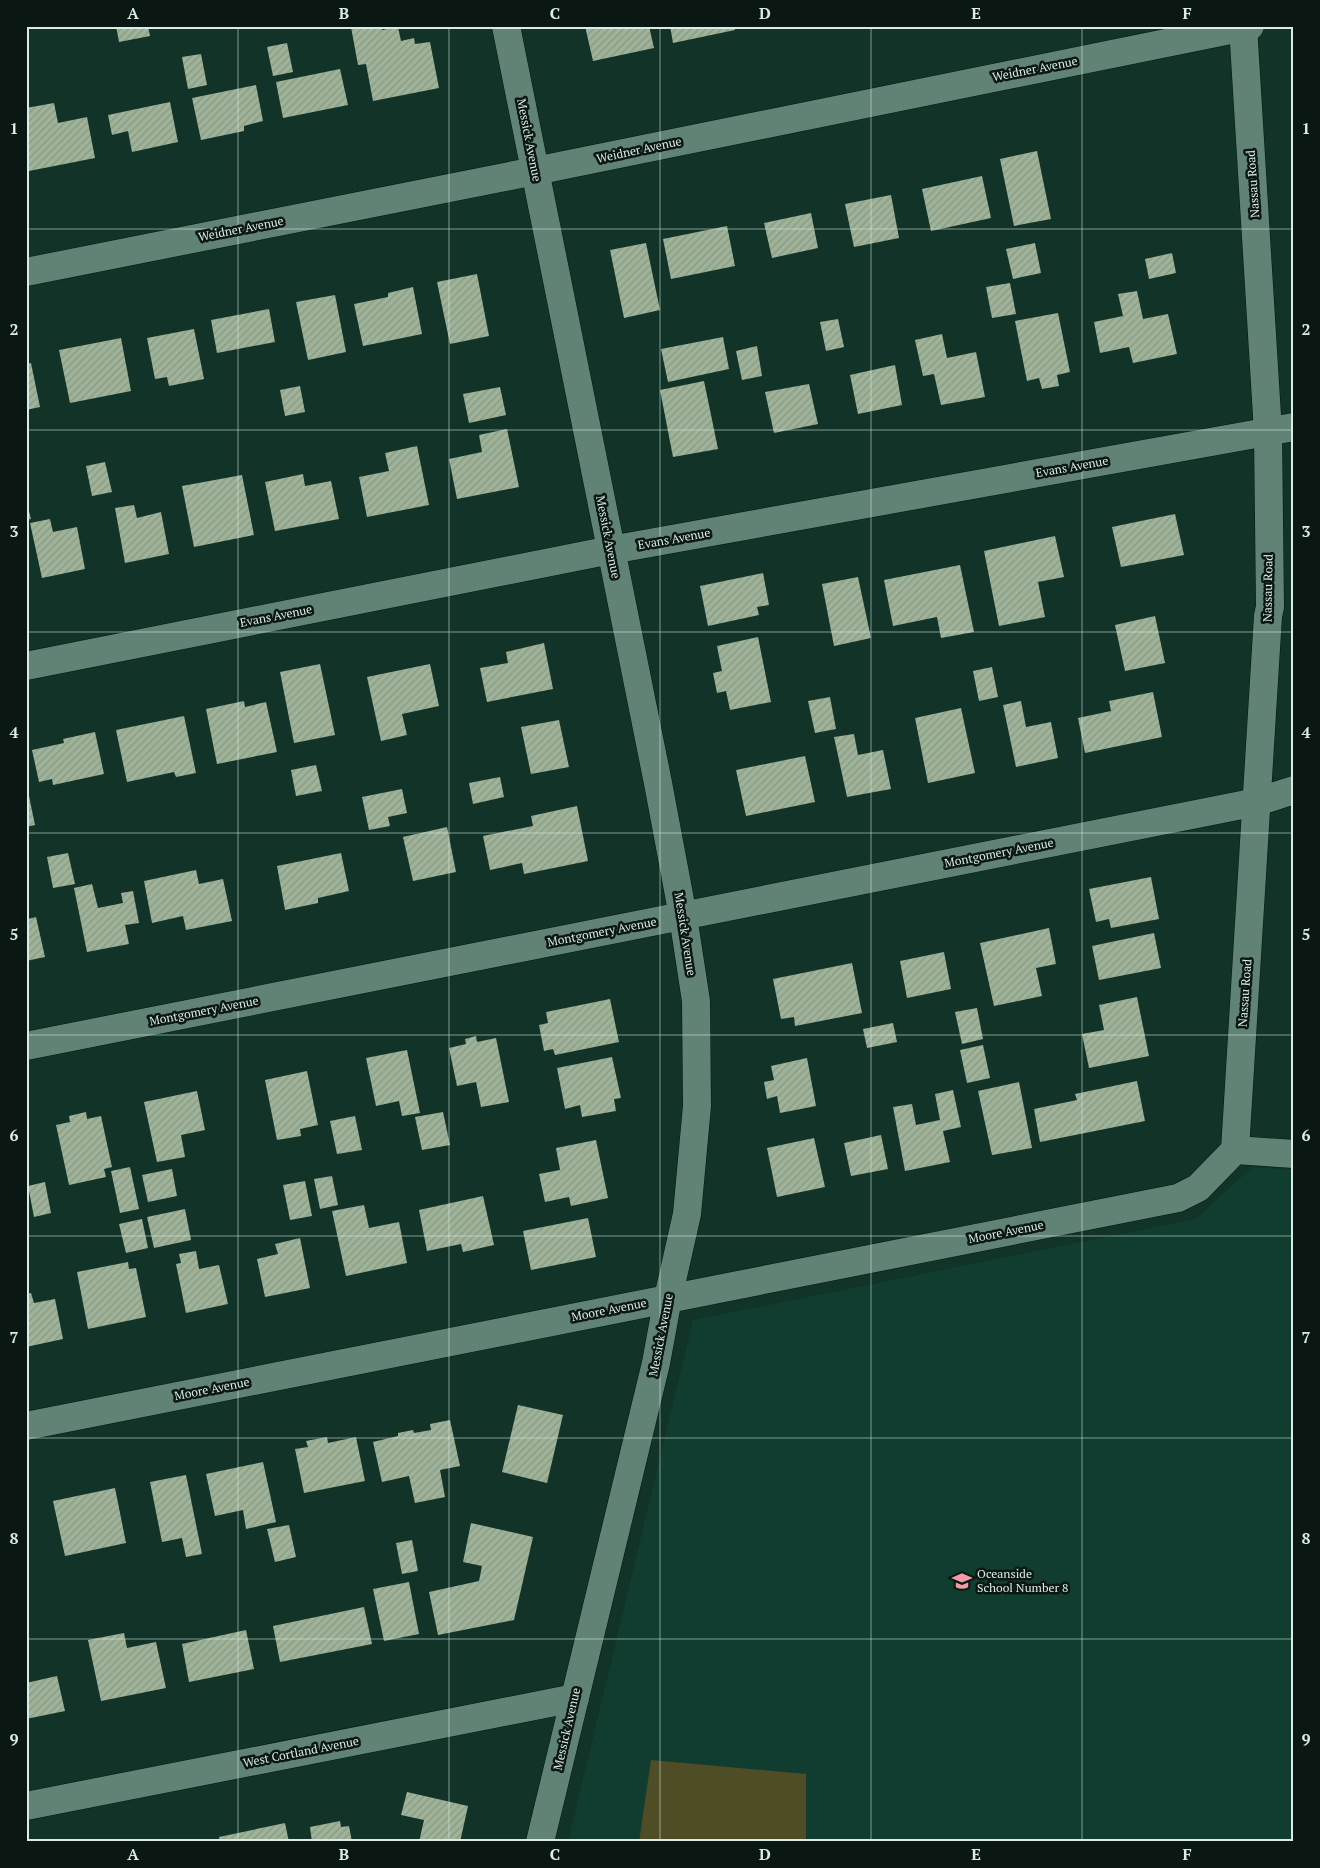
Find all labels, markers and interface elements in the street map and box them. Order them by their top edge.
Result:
text: A [127,2,139,24]
text: B [339,2,349,24]
text: C [550,2,560,24]
text: D [759,2,771,24]
text: E [971,2,981,24]
text: F [1182,2,1192,24]
street label: Weidner Avenue [991,53,1079,84]
street label: Messick Avenue [514,97,545,183]
text: 1 [9,117,19,139]
text: 1 [1301,117,1311,139]
street label: Weidner Avenue [595,133,683,166]
street label: Nassau Road [1243,149,1262,218]
street label: Weidner Avenue [197,213,285,244]
text: 2 [9,318,19,340]
text: 2 [1301,318,1311,340]
street label: Evans Avenue [1034,453,1109,480]
street label: Messick Avenue [593,494,624,580]
text: 3 [9,520,19,542]
text: 3 [1301,520,1311,542]
street label: Evans Avenue [636,525,711,552]
street label: Nassau Road [1259,554,1276,622]
street label: Evans Avenue [238,601,313,630]
text: 4 [9,721,19,743]
text: 4 [1301,721,1311,743]
street label: Montgomery Avenue [943,835,1055,870]
street label: Messick Avenue [671,891,699,977]
street label: Montgomery Avenue [546,914,658,949]
text: 5 [9,923,19,945]
text: 5 [1301,923,1311,945]
street label: Nassau Road [1235,958,1254,1027]
street label: Montgomery Avenue [148,993,260,1028]
text: 6 [9,1124,19,1146]
text: 6 [1301,1124,1311,1146]
street label: Moore Avenue [967,1217,1045,1246]
street label: Messick Avenue [645,1292,676,1378]
street label: Moore Avenue [570,1295,648,1324]
text: 7 [9,1326,19,1348]
text: 7 [1301,1326,1311,1348]
street label: Moore Avenue [173,1374,251,1403]
text: 8 [9,1527,19,1549]
text: 8 [1301,1527,1311,1549]
place label: Oceanside School Number 8 [977,1566,1068,1595]
school or university icon: Oceanside School Number 8 [951,1570,973,1592]
street label: Messick Avenue [550,1686,583,1772]
text: 9 [9,1728,19,1750]
text: 9 [1301,1728,1311,1750]
street label: West Cortland Avenue [242,1733,360,1770]
text: A [127,1843,139,1865]
text: B [339,1843,349,1865]
text: C [550,1843,560,1865]
text: D [759,1843,771,1865]
text: E [971,1843,981,1865]
text: F [1182,1843,1192,1865]

